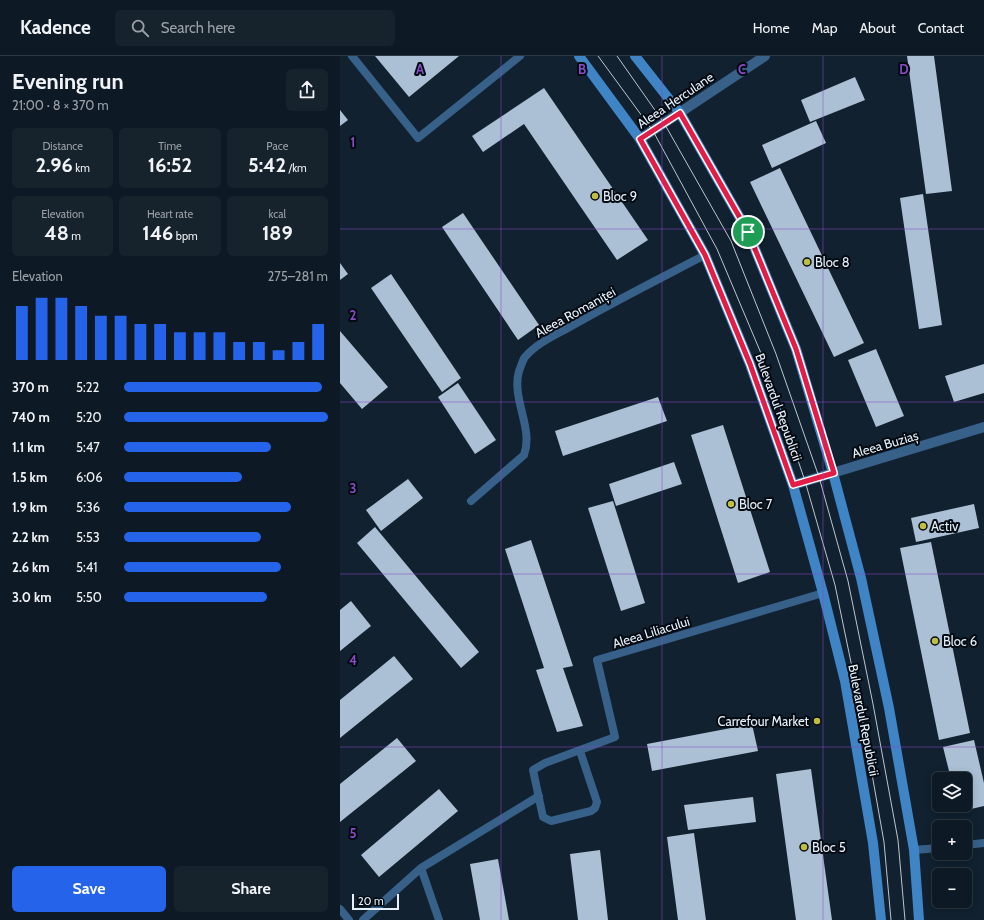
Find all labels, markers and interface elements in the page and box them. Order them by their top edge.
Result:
search box [115,10,395,46]
text: Kadence [20,16,91,39]
icon: search [129,17,151,39]
text: Search here [161,19,235,37]
text: Home [753,19,790,37]
text: Map [812,19,837,37]
text: About [859,19,896,37]
text: Contact [918,19,964,37]
text: A [416,61,425,77]
text: B [578,61,586,77]
text: C [738,61,746,77]
text: D [899,61,909,77]
text: Evening run [12,68,124,95]
street label: Aleea Herculane [634,68,717,131]
button: share [286,69,328,111]
text: 21:00 · 8 × 370 m [12,97,109,113]
text: 1 [351,134,355,150]
text: Distance [42,139,83,153]
text: Time [158,139,182,153]
text: Pace [266,139,288,153]
text: 2.96 [36,153,73,177]
text: 16:52 [148,153,192,177]
text: 5:42 [248,153,286,177]
text: km [73,161,90,175]
text: /km [286,161,307,175]
place label: Bloc 9 [603,188,637,204]
marker: Bloc 9 [590,191,600,201]
text: Elevation [41,207,84,221]
text: Heart rate [147,207,193,221]
text: kcal [269,207,286,221]
pin [731,215,765,249]
text: 48 [44,221,69,245]
text: 146 [142,221,173,245]
text: 189 [262,221,293,245]
icon: arrive [737,221,759,243]
text: m [69,229,81,243]
text: bpm [173,229,198,243]
place label: Bloc 8 [815,254,850,270]
marker: Bloc 8 [802,257,812,267]
text: Elevation [12,268,63,284]
text: 275–281 m [268,268,328,284]
street label: Aleea Romaniței [532,283,619,342]
text: 2 [350,307,357,323]
street label: Bulevardul Republicii [752,351,806,463]
text: 370 m [12,379,49,395]
text: 5:22 [76,379,99,395]
text: 740 m [12,409,50,425]
text: 5:20 [76,409,102,425]
street label: Aleea Buziaș [850,427,921,462]
text: 1.1 km [12,439,45,455]
text: 5:47 [76,439,100,455]
text: 1.5 km [12,469,47,485]
text: 6:06 [76,469,103,485]
text: 3 [349,480,357,496]
place label: Bloc 7 [739,496,773,512]
text: 1.9 km [12,499,47,515]
text: 5:36 [76,499,100,515]
marker: Bloc 7 [726,499,736,509]
place label: Activ [931,518,959,534]
marker: Activ [918,521,928,531]
text: 2.2 km [12,529,49,545]
text: 5:53 [76,529,100,545]
text: 2.6 km [12,559,50,575]
text: 5:41 [76,559,98,575]
text: 3.0 km [12,589,51,605]
text: 5:50 [76,589,102,605]
street label: Aleea Liliacului [610,613,692,651]
place label: Bloc 6 [943,633,977,649]
marker: Bloc 6 [930,636,940,646]
text: 4 [349,652,357,668]
street label: Bulevardul Republicii [845,663,883,777]
place label: Carrefour Market [717,713,810,729]
marker: Carrefour Market [812,716,822,726]
map controls [932,772,972,908]
button: layers [932,772,972,812]
button: + [932,820,972,860]
text: 5 [350,825,357,841]
place label: Bloc 5 [812,839,846,855]
marker: Bloc 5 [799,842,809,852]
button: Save [12,866,166,912]
button: Share [174,866,328,912]
button: − [932,868,972,908]
scale bar [352,892,399,911]
text: 20 m [358,894,384,908]

